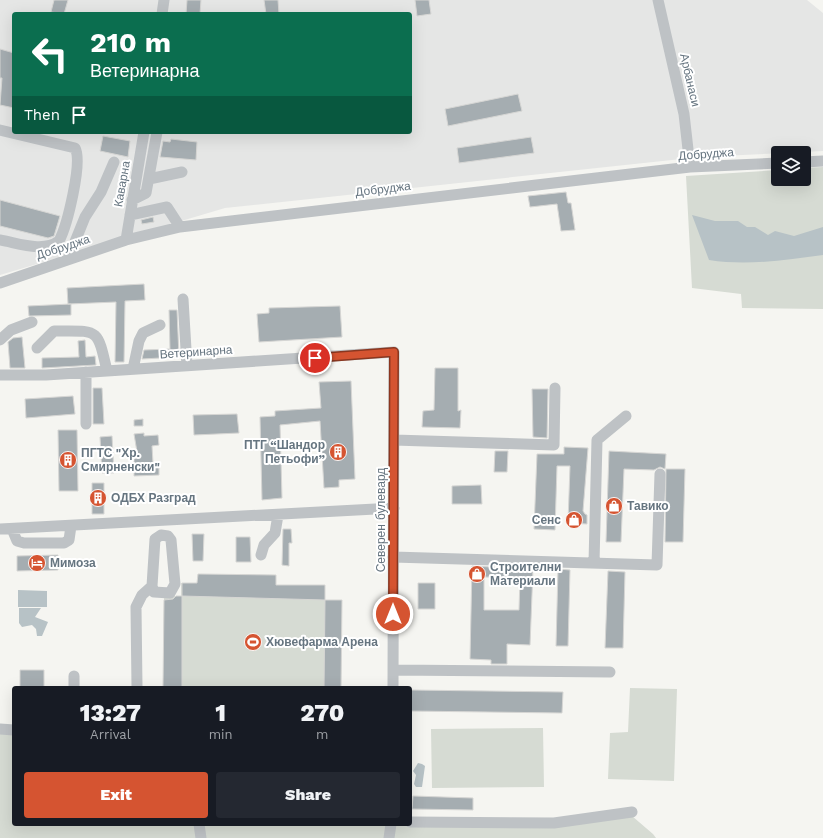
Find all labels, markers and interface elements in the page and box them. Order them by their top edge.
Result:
text: 210 m [90,26,171,59]
icon: left [24,28,76,80]
street label: Арбанаси [677,52,703,108]
text: Ветеринарна [90,60,199,81]
icon: arrive [68,104,90,126]
text: Then [24,106,60,124]
street label: Добруджа [678,145,735,163]
map controls [771,146,811,186]
button: layers [771,146,811,186]
street label: Каварна [111,160,133,208]
street label: Добруджа [355,179,412,199]
street label: Добруджа [34,232,92,262]
pin [298,341,332,375]
street label: Ветеринарна [159,342,233,362]
icon: arrive [304,347,326,369]
place label: ПТГ “Шандор Петьофи” [244,438,326,466]
building icon: ПТГ “Шандор Петьофи” [328,442,348,462]
place label: ПГТС "Хр. Смирненски" [81,446,160,474]
building icon: ПГТС "Хр. Смирненски" [58,450,78,470]
street label: Северен булевард [374,468,388,572]
building icon: ОДБХ Разград [88,488,108,508]
place label: ОДБХ Разград [111,491,196,505]
shop icon: Тавико [604,496,624,516]
place label: Тавико [627,499,669,513]
shop icon: Сенс [564,510,584,530]
place label: Сенс [532,513,561,527]
hotel icon: Мимоза [27,553,47,573]
place label: Мимоза [50,556,96,570]
place label: Строителни Материали [490,560,561,588]
shop icon: Строителни Материали [467,564,487,584]
position arrow [372,593,414,635]
sports icon: Хювефарма Арена [243,632,263,652]
place label: Хювефарма Арена [266,635,378,649]
text: 13:27 [80,699,141,727]
text: 1 [215,699,226,727]
text: 270 [300,699,344,727]
text: Arrival [90,727,131,742]
text: min [209,727,233,742]
text: m [316,727,328,742]
button: Exit [24,772,208,818]
button: Share [216,772,400,818]

